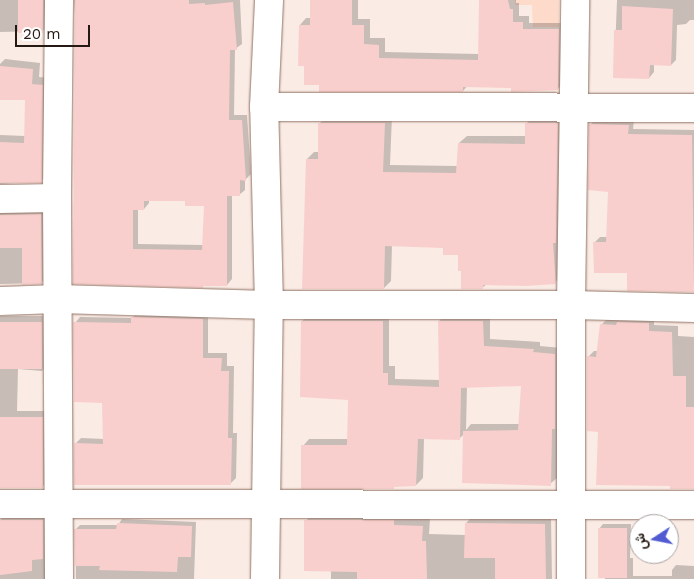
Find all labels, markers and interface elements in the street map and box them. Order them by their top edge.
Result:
scale bar [18,15,92,47]
text: 20 m [23,25,61,43]
north arrow [629,514,679,564]
text: ش [631,532,650,551]

